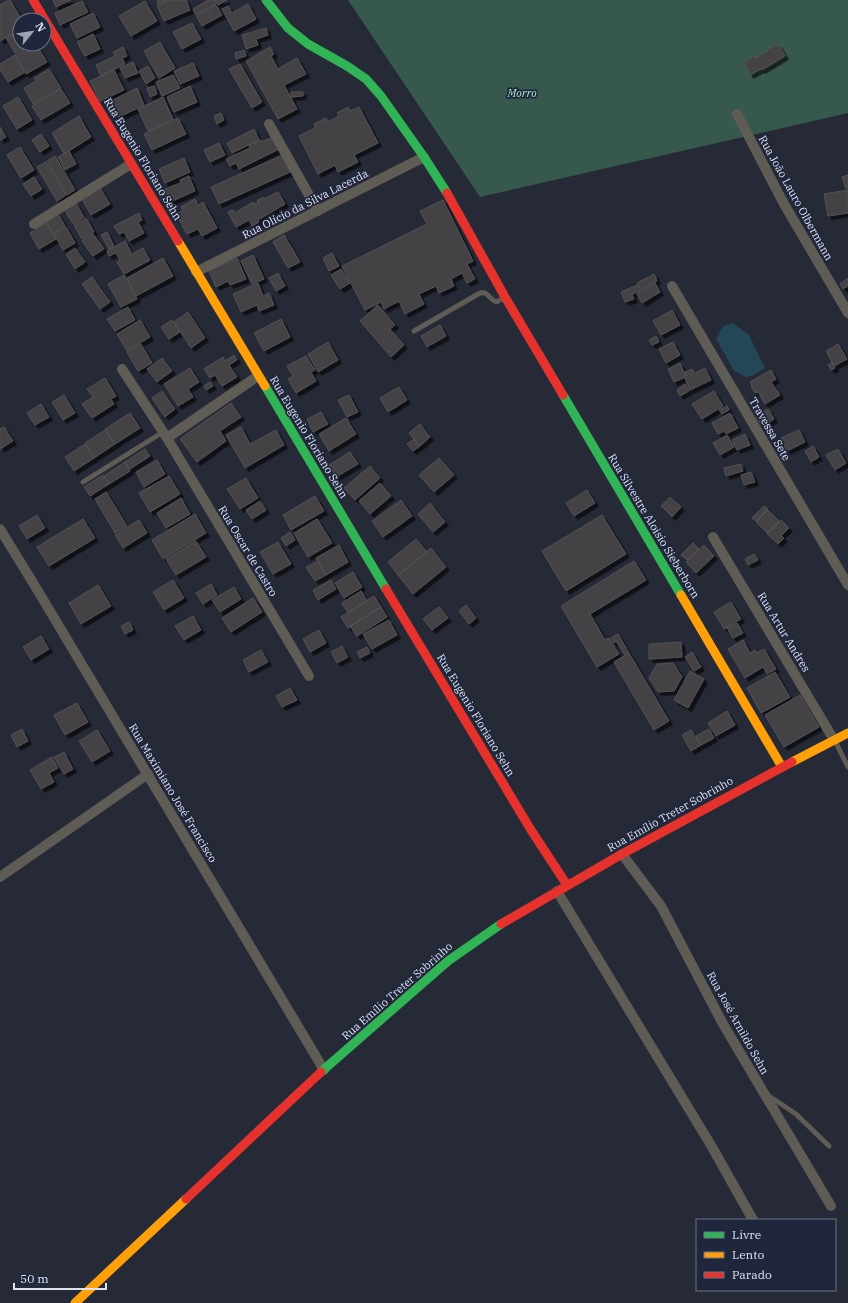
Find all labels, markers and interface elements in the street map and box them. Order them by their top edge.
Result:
north arrow [12,12,52,52]
text: N [32,20,49,35]
park label: Morro [506,86,537,100]
street label: Rua Eugenio Floriano Sehn [101,95,185,223]
street label: Rua João Lauro Olbermann [756,133,836,263]
street label: Rua Olício da Silva Lacerda [240,166,370,242]
street label: Rua Eugenio Floriano Sehn [267,373,351,501]
street label: Travessa Sete [746,395,794,463]
street label: Rua Silvestre Aloisio Sieberborn [605,451,703,601]
street label: Rua Oscar de Castro [215,503,281,599]
street label: Rua Artur Andres [755,590,813,674]
street label: Rua Eugenio Floriano Sehn [434,651,518,779]
street label: Rua Maximiano José Francisco [126,721,220,865]
street label: Rua Emílio Treter Sobrinho [605,773,735,855]
street label: Rua Emílio Treter Sobrinho [339,939,455,1043]
street label: Rua José Arnildo Sehn [704,969,772,1077]
legend [696,1219,836,1291]
text: Livre [732,1227,761,1242]
text: Lento [732,1247,764,1262]
scale bar [14,1265,106,1291]
text: Parado [732,1267,772,1282]
text: 50 m [20,1271,49,1286]

